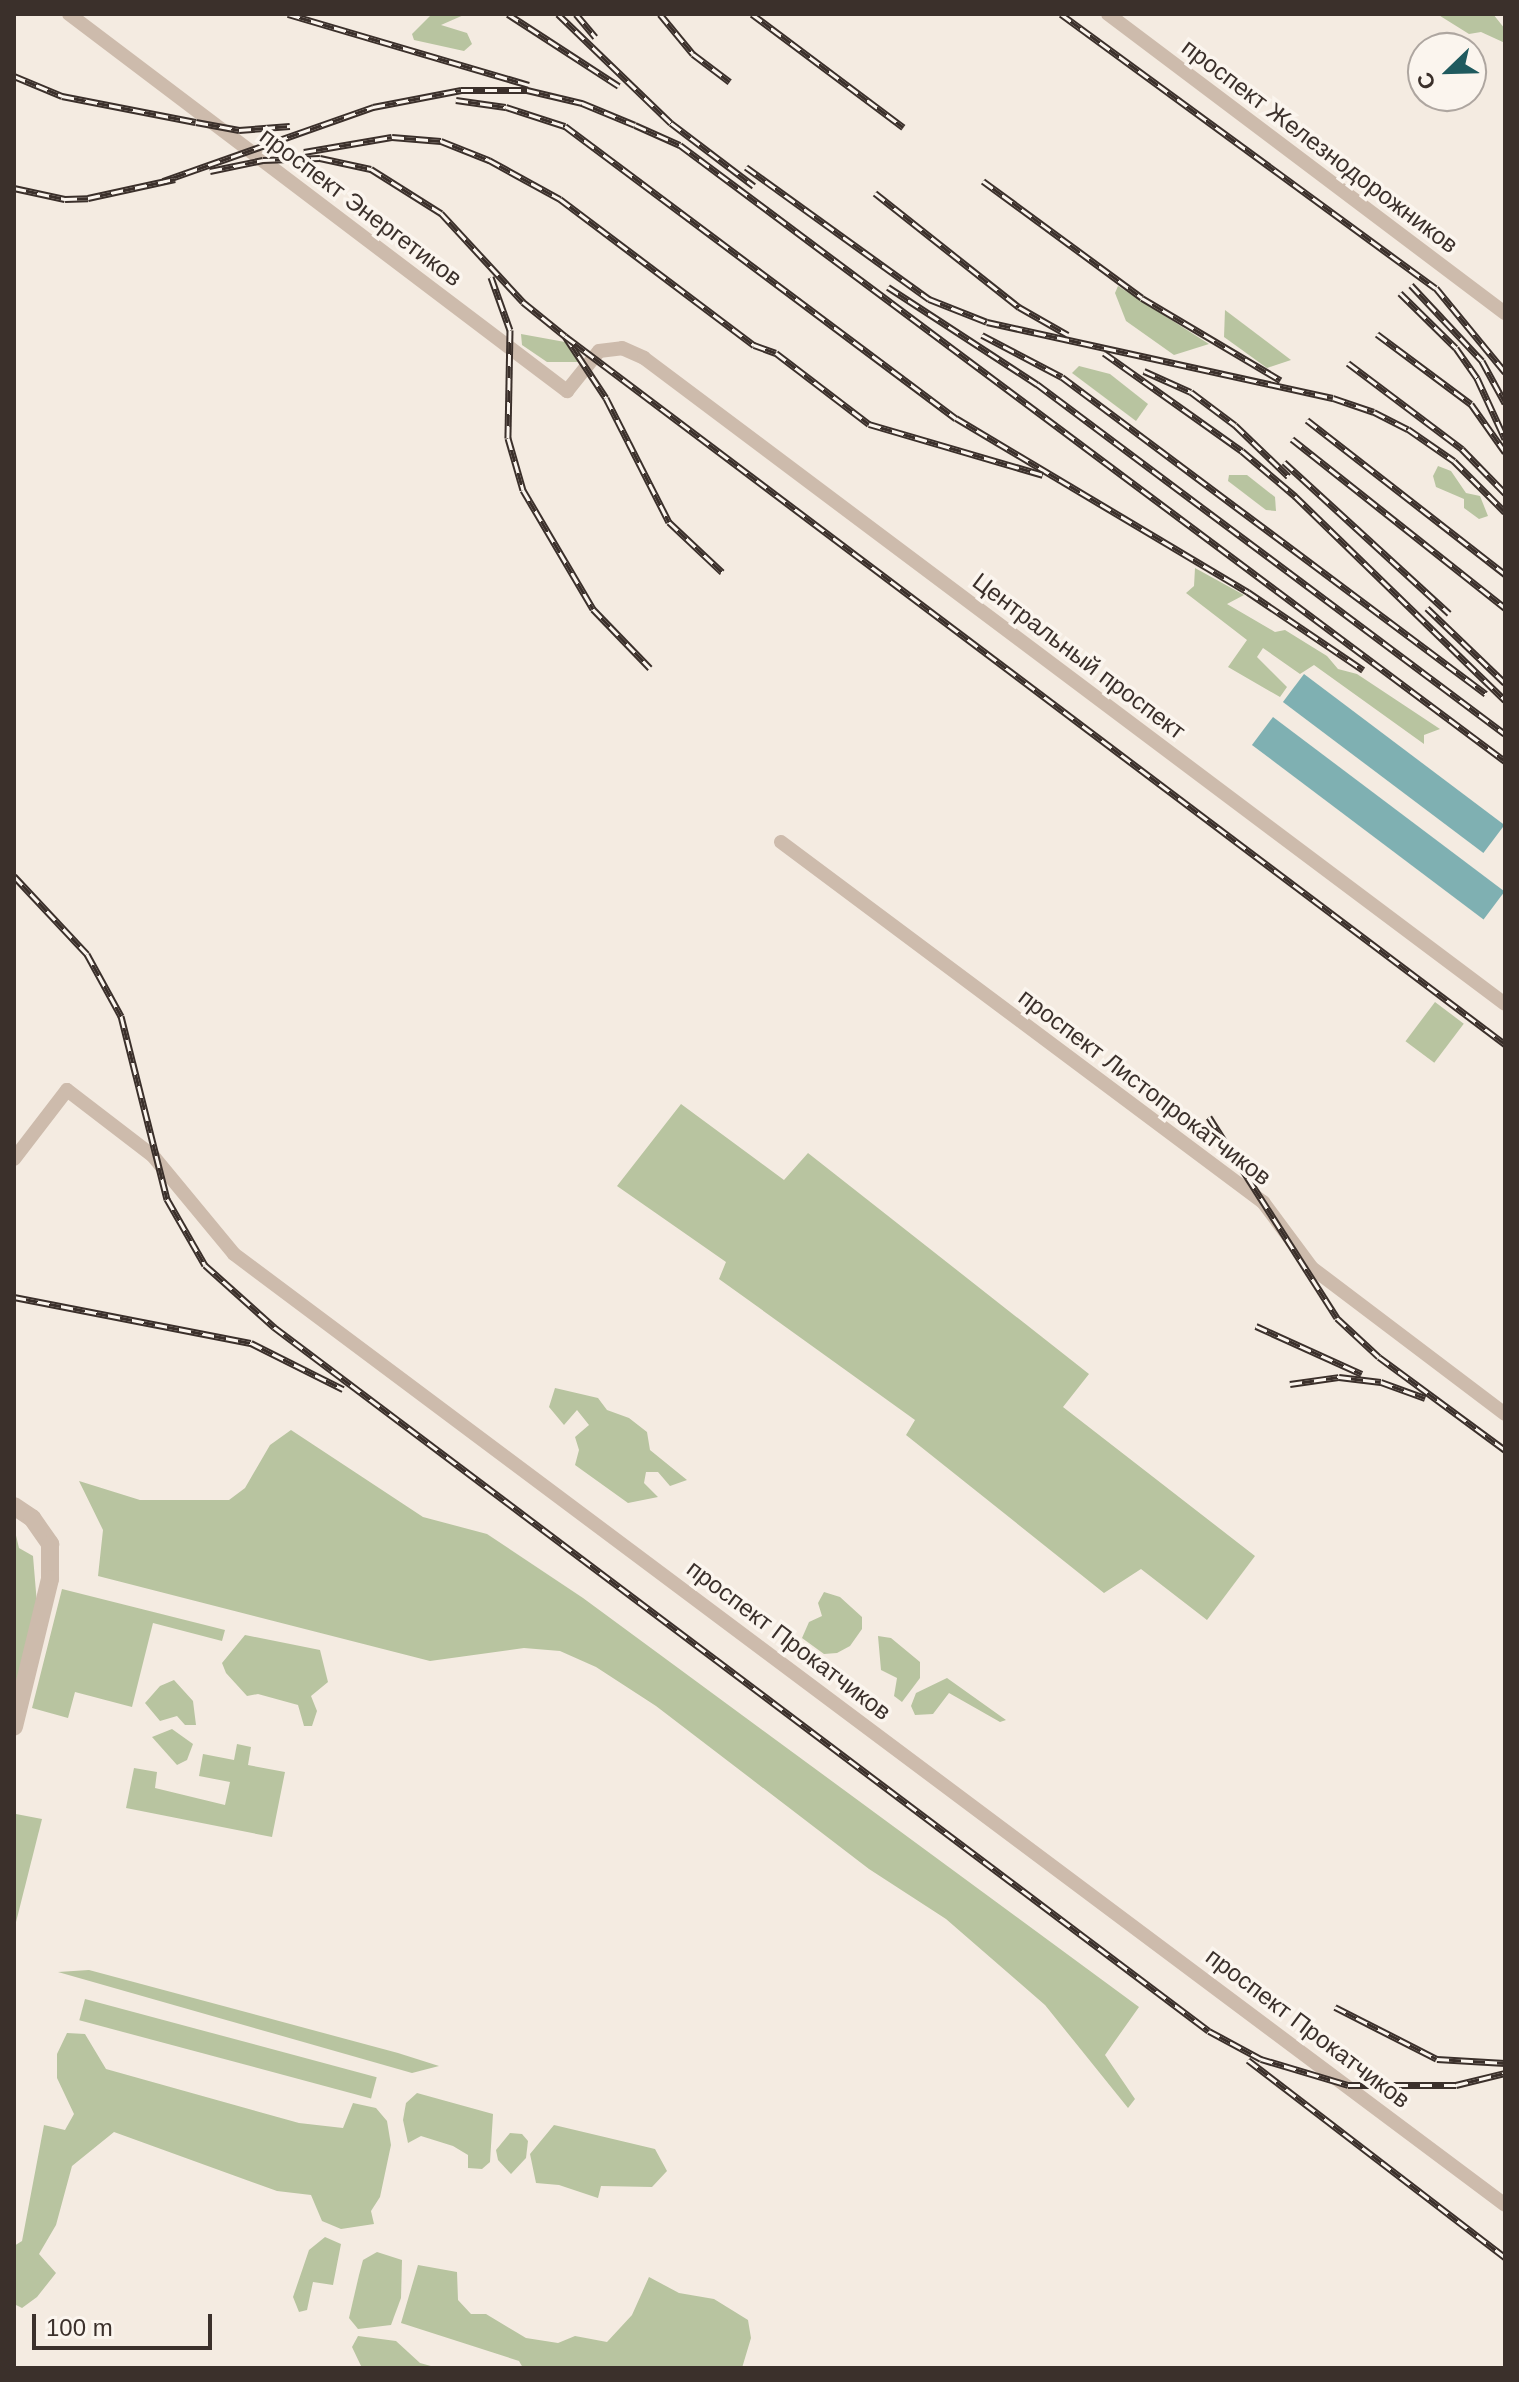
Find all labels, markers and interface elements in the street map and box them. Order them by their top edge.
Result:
north arrow [1407,32,1487,112]
street label: проспект Железнодорожников [1176,33,1464,259]
text: С [1412,69,1441,93]
street label: проспект Энергетиков [254,122,468,292]
street label: Центральный проспект [967,567,1191,745]
street label: проспект Листопрокатчиков [1013,983,1277,1191]
street label: проспект Прокатчиков [681,1554,897,1726]
street label: проспект Прокатчиков [1200,1942,1416,2114]
scale bar [36,2298,216,2348]
text: 100 m [46,2314,113,2341]

